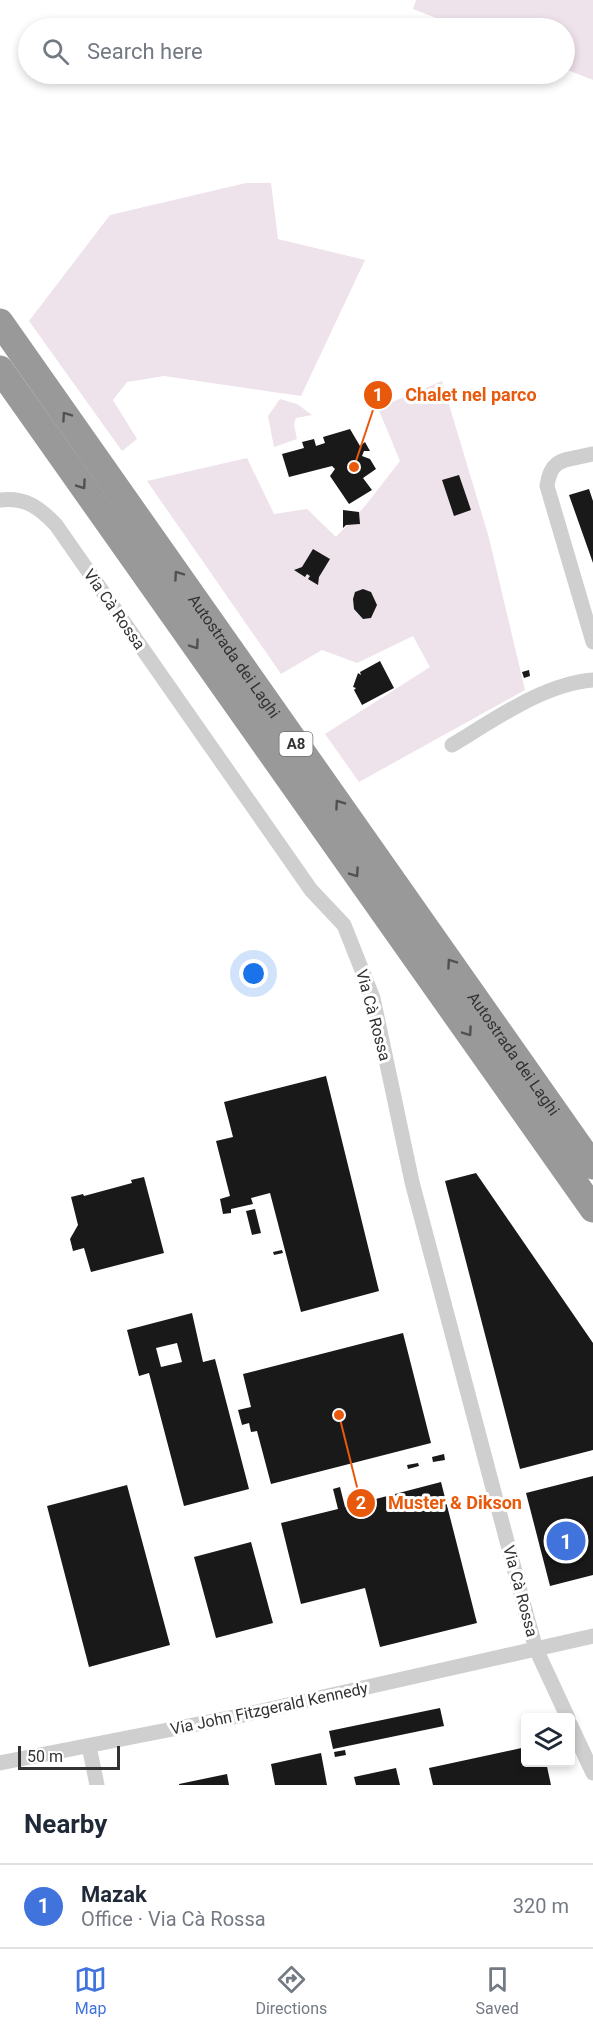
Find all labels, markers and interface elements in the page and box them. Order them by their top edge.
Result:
search box [18,18,575,84]
icon: search [39,35,72,68]
text: Search here [87,39,203,64]
callout: Chalet nel parco [363,377,549,413]
text: 1 [373,384,383,405]
text: Chalet nel parco [405,384,537,405]
one-way arrow [62,411,73,422]
one-way arrow [75,479,86,490]
street label: Via Cà Rossa [80,565,149,653]
one-way arrow [174,571,185,582]
street label: Autostrada dei Laghi [184,591,284,722]
one-way arrow [188,638,199,649]
road number: A8 [280,732,312,756]
one-way arrow [335,799,346,810]
one-way arrow [348,866,359,877]
your location [239,959,268,988]
one-way arrow [447,959,458,970]
street label: Via Cà Rossa [352,967,395,1063]
street label: Autostrada dei Laghi [464,988,564,1119]
one-way arrow [461,1025,472,1036]
callout: Muster & Dikson [346,1485,534,1521]
text: 2 [356,1492,366,1513]
text: Muster & Dikson [388,1492,522,1513]
pin: 1 [546,1518,586,1564]
street label: Via Cà Rossa [499,1543,542,1639]
street label: Via John Fitzgerald Kennedy [169,1678,370,1739]
map controls [521,1713,575,1767]
button: layers [521,1713,575,1767]
scale bar [18,1743,120,1770]
text: 50 m [27,1747,63,1766]
text: Nearby [24,1809,107,1839]
text: Mazak [81,1882,147,1907]
text: 1 [38,1894,49,1918]
text: 320 m [513,1894,569,1918]
text: Office · Via Cà Rossa [81,1907,266,1931]
tab: Map [74,1963,107,2018]
tab: Directions [255,1963,327,2018]
tab: Saved [476,1963,519,2018]

